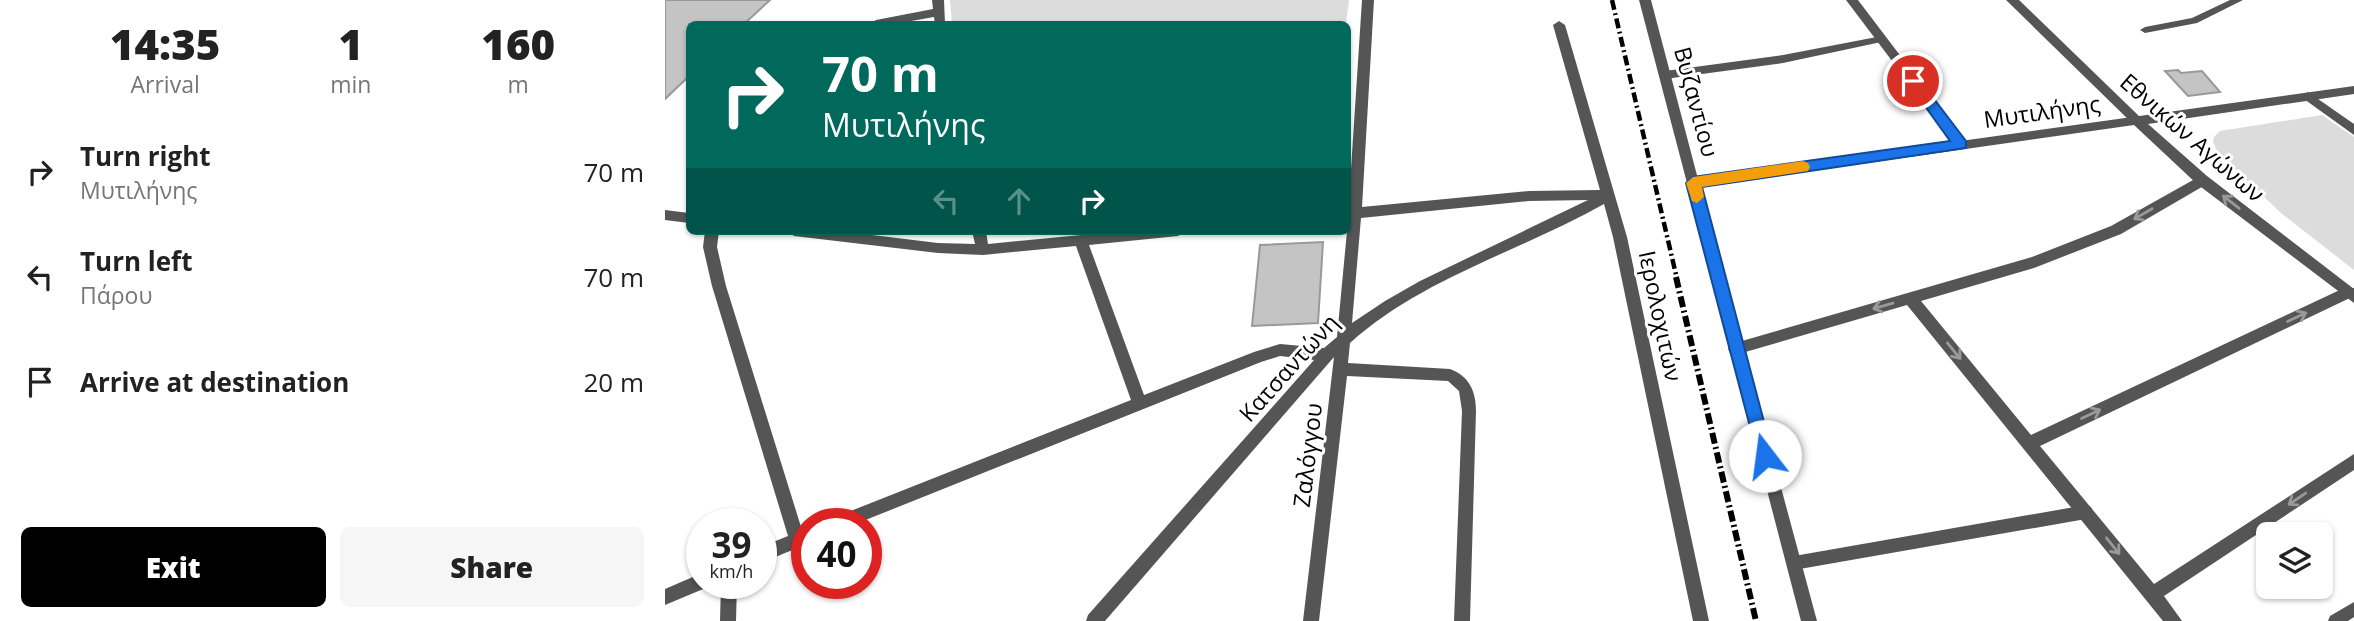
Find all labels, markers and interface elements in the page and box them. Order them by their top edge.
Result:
text: 14:35 [110,15,220,72]
text: 1 [339,15,363,72]
text: 160 [481,15,555,72]
text: 70 m [822,40,939,106]
street label: Βυζαντίου [1667,43,1727,160]
icon: right [707,49,798,140]
pin [1883,51,1943,111]
icon: arrive [1894,62,1932,100]
street label: Εθνικών Αγώνων [2114,66,2272,209]
text: Arrival [131,68,200,100]
text: min [330,68,371,100]
text: m [508,68,529,100]
street label: Μυτιλήνης [1981,87,2102,135]
text: Μυτιλήνης [822,103,985,146]
text: Turn right [80,138,211,174]
icon: right [21,153,59,191]
text: 70 m [583,154,644,190]
text: Μυτιλήνης [80,174,197,206]
icon: left [927,182,965,220]
icon: ahead [1000,182,1038,220]
icon: right [1073,182,1111,220]
one-way arrow [2222,194,2241,209]
one-way arrow [2134,207,2154,221]
text: Turn left [80,243,192,279]
street label: Ιερολοχιτών [1632,248,1690,384]
icon: left [21,258,59,296]
text: 70 m [583,259,644,295]
text: Πάρου [80,279,152,311]
one-way arrow [1872,300,1894,313]
street label: Κατσαντώνη [1231,307,1345,428]
one-way arrow [2286,309,2307,323]
one-way arrow [1946,341,1962,359]
icon: arrive [21,363,59,401]
text: Arrive at destination [80,364,349,400]
text: 20 m [583,364,644,400]
street label: Ζαλόγγου [1285,401,1329,509]
one-way arrow [2081,406,2102,419]
position arrow [1728,419,1802,493]
one-way arrow [2288,491,2307,506]
speed limit sign: 40 [791,508,882,599]
text: 39 [711,521,752,568]
map controls [2256,522,2333,599]
button: layers [2256,522,2333,599]
button: Exit [21,527,326,607]
button: Share [340,527,644,607]
one-way arrow [2106,536,2121,554]
text: km/h [710,559,753,583]

